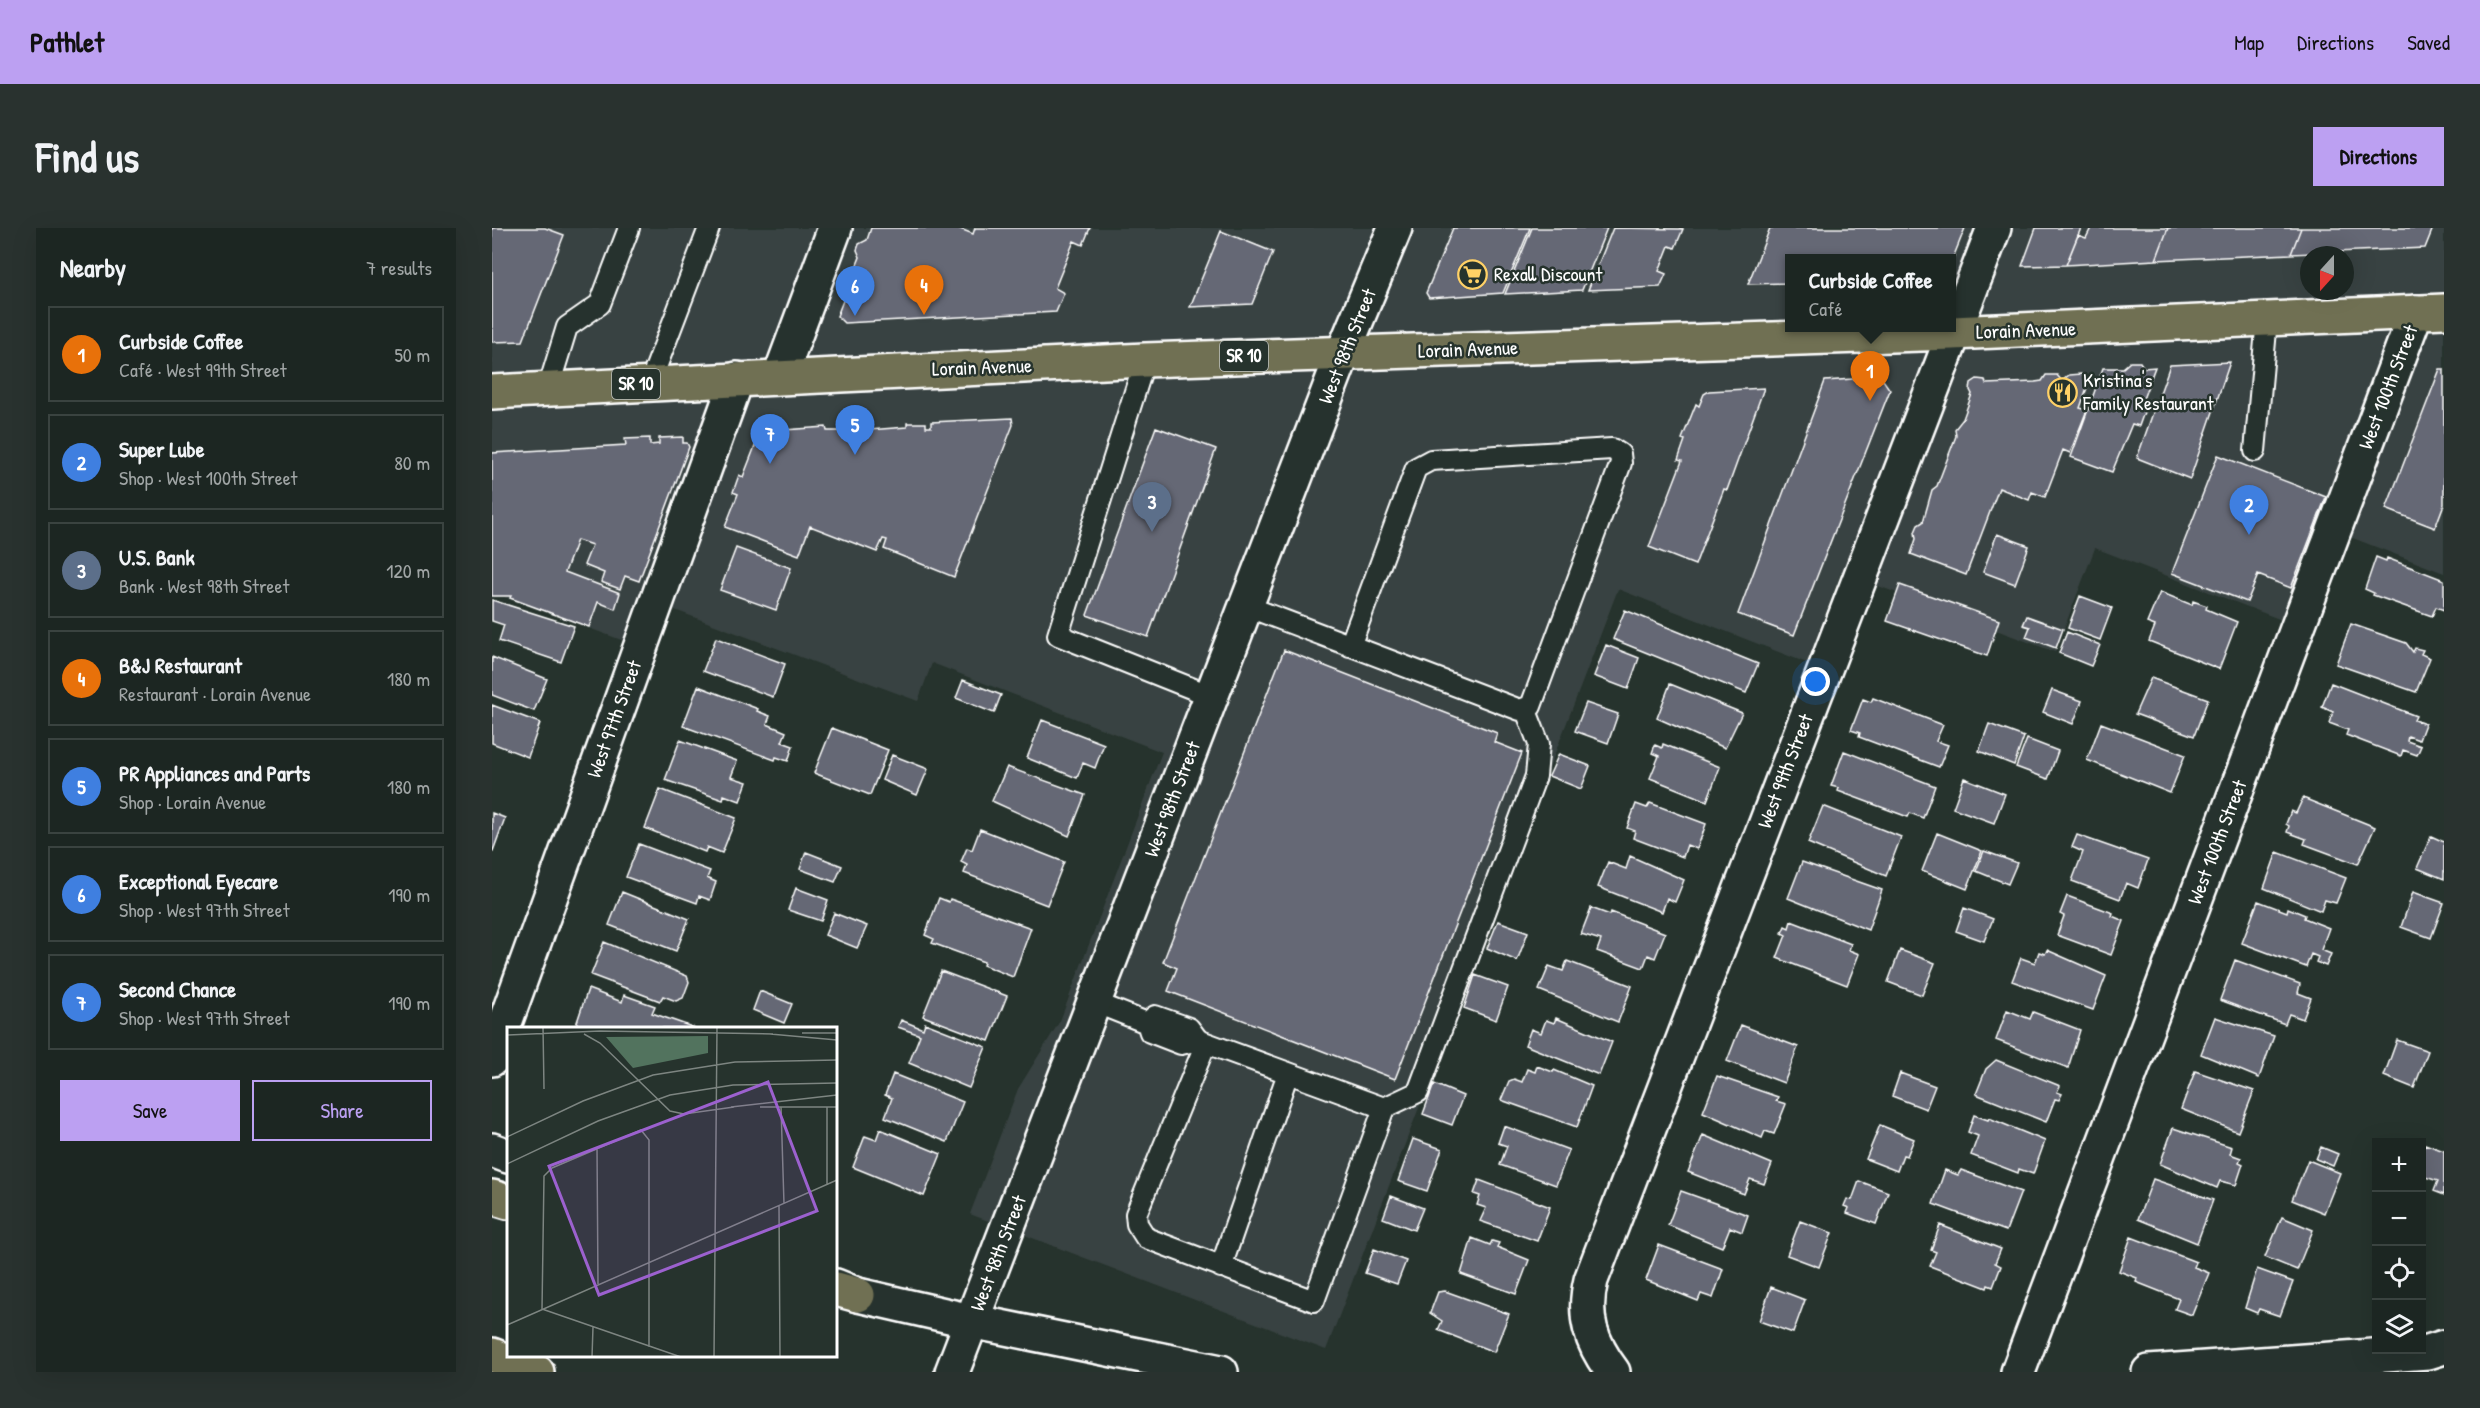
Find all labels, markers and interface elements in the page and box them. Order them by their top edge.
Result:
text: Pathlet [30,23,104,61]
text: Map [2234,28,2264,57]
text: Directions [2297,28,2374,57]
text: Saved [2407,28,2450,57]
button: Directions [2313,127,2444,186]
text: Find us [36,128,139,185]
north arrow [2300,246,2354,300]
text: Nearby [60,250,126,285]
text: 7 results [366,254,432,281]
popup [1785,254,1956,332]
supermarket icon: Rexall Discount [1457,258,1489,290]
place label: Rexall Discount [1494,260,1604,287]
text: Curbside Coffee [1808,265,1933,295]
pin: 6 [836,266,874,316]
pin: 4 [904,266,944,315]
street label: West 98th Street [1311,283,1382,407]
text: Café [1808,295,1842,322]
street label: Lorain Avenue [1976,314,2076,345]
street label: West 100th Street [2351,320,2424,453]
text: Curbside Coffee [119,326,243,356]
street label: Lorain Avenue [1418,333,1518,364]
text: 1 [78,341,85,368]
text: 50 m [394,341,430,368]
road number: SR 10 [1220,341,1268,371]
street label: Lorain Avenue [932,351,1032,382]
pin: 1 [1850,352,1890,401]
text: Café · West 99th Street [119,356,287,383]
place label: Kristina's Family Restaurant [2082,366,2215,416]
road number: SR 10 [612,369,660,399]
restaurant icon: Kristina's Family Restaurant [2046,376,2078,408]
pin: 5 [836,406,874,455]
pin: 7 [750,414,790,464]
text: Super Lube [119,434,204,464]
text: 2 [77,449,86,476]
text: 80 m [394,449,430,476]
text: Shop · West 100th Street [119,464,297,491]
pin: 3 [1132,482,1172,532]
pin: 2 [2230,486,2268,535]
text: U.S. Bank [119,542,195,572]
text: 3 [77,557,86,584]
text: 120 m [386,557,430,584]
text: Bank · West 98th Street [119,572,289,599]
text: B&J Restaurant [119,650,242,680]
street label: West 97th Street [580,655,648,781]
text: 4 [78,665,85,692]
text: 180 m [387,665,430,692]
your location [1801,667,1830,696]
text: Restaurant · Lorain Avenue [119,680,311,707]
street label: West 99th Street [1750,709,1819,832]
street label: West 98th Street [1137,736,1206,861]
text: PR Appliances and Parts [119,758,310,788]
text: 5 [77,773,86,800]
text: 180 m [387,773,430,800]
street label: West 100th Street [2180,775,2253,908]
text: Shop · Lorain Avenue [119,788,266,815]
text: Exceptional Eyecare [119,866,278,896]
text: 6 [78,881,85,908]
text: 190 m [388,881,430,908]
text: Shop · West 97th Street [119,896,290,923]
text: Second Chance [119,974,236,1004]
text: 7 [77,989,86,1016]
text: 190 m [388,989,430,1016]
text: Shop · West 97th Street [119,1004,290,1031]
inset map [507,1027,837,1357]
button: Save [60,1080,240,1141]
button: Share [252,1080,432,1141]
map controls [2372,1138,2426,1354]
button: + [2372,1138,2426,1192]
street label: West 98th Street [963,1190,1032,1315]
button: − [2372,1192,2426,1246]
button: locate [2372,1246,2426,1300]
button: layers [2372,1300,2426,1354]

